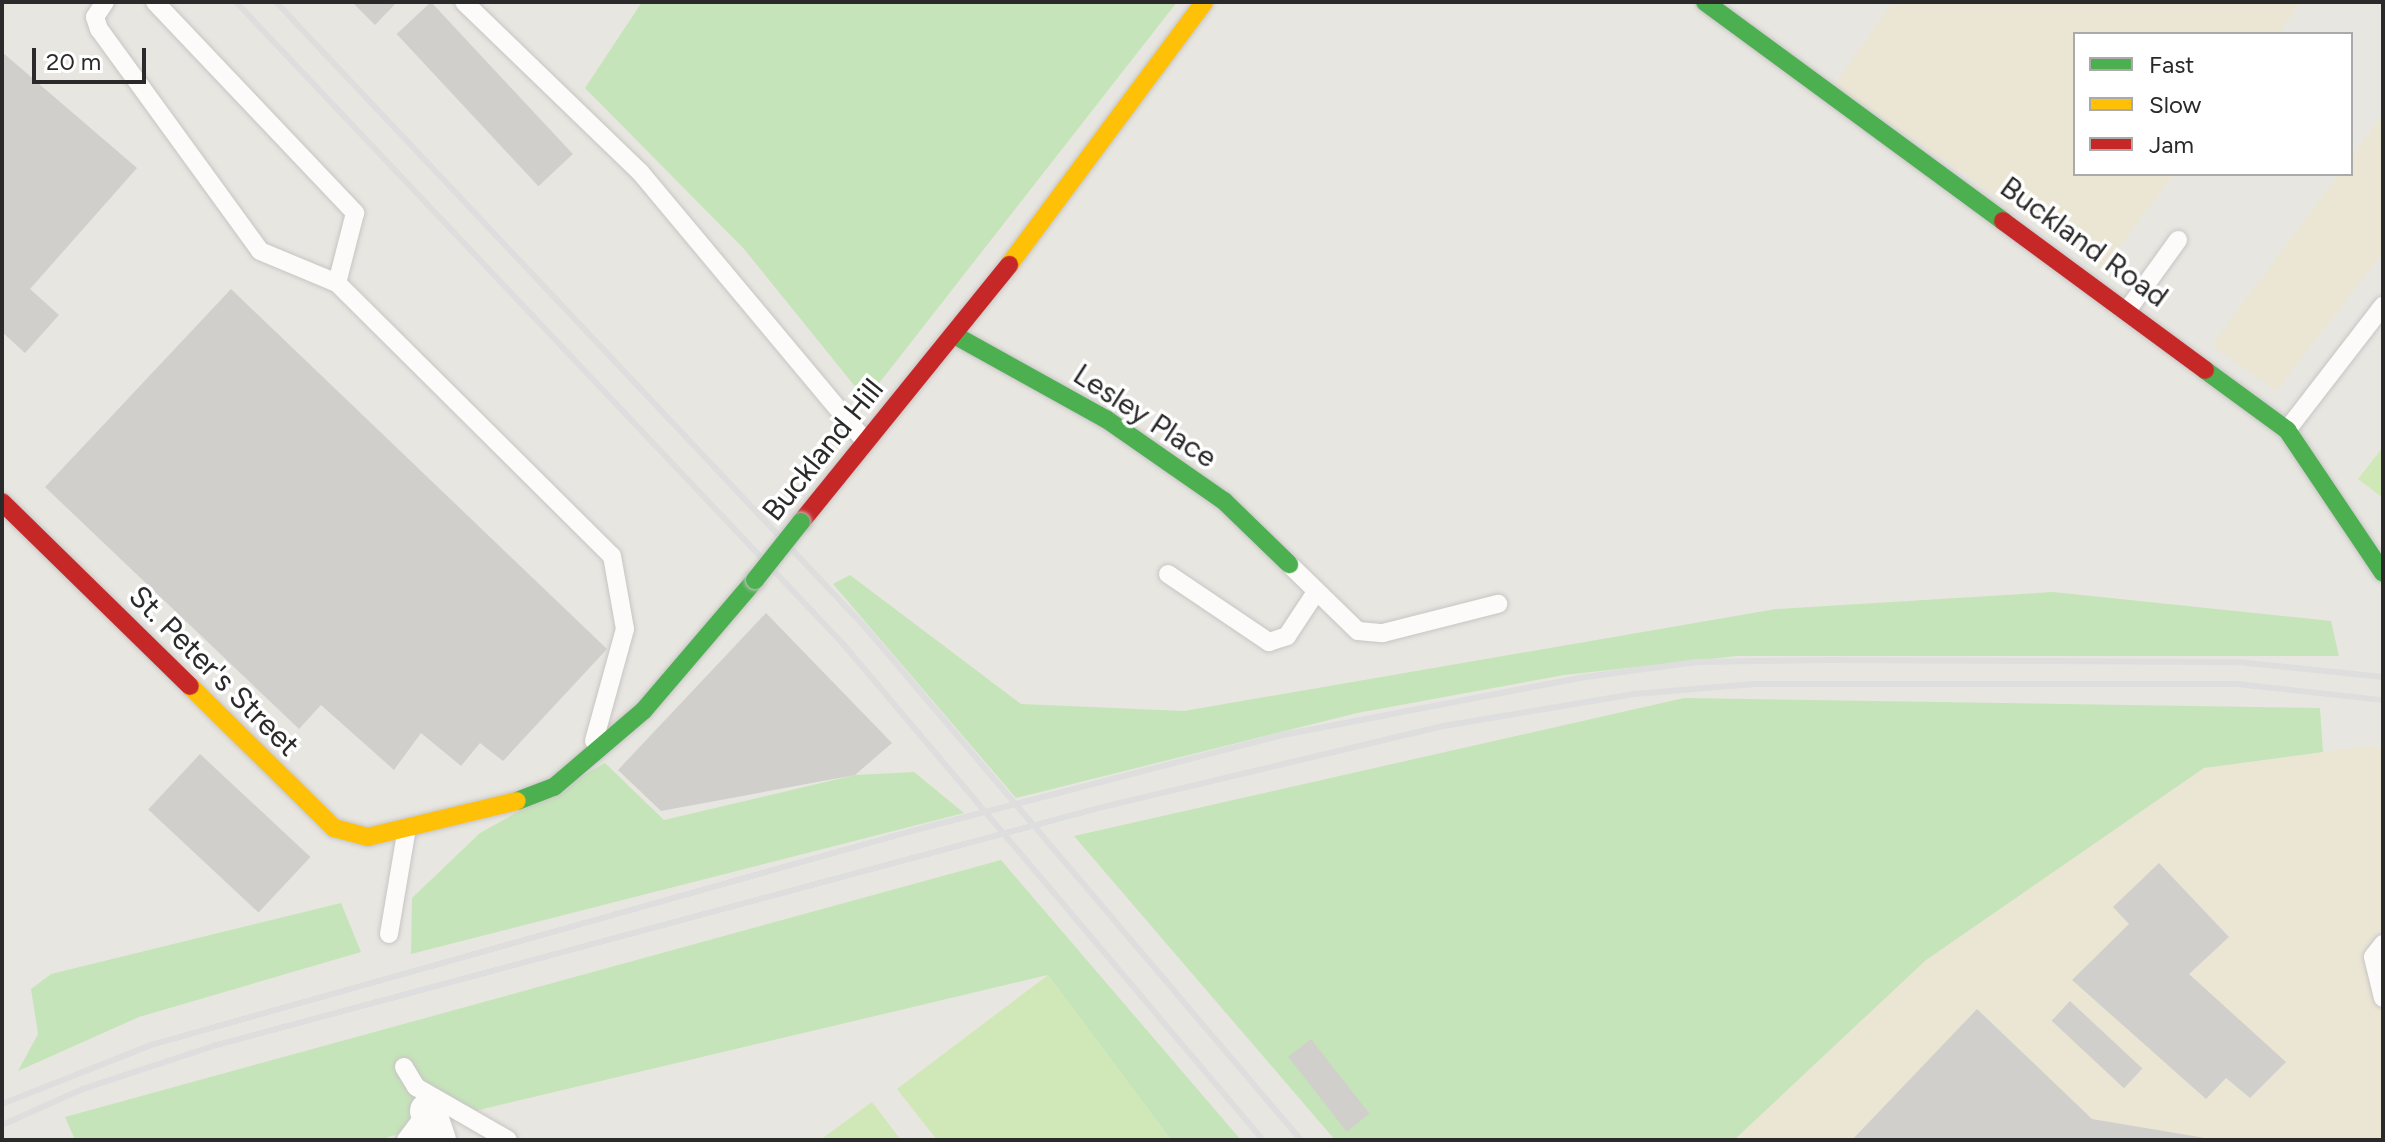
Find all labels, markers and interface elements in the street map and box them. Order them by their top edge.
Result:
scale bar [36,32,150,82]
legend [2073,32,2353,176]
text: 20 m [46,47,101,76]
text: Fast [2149,50,2194,79]
text: Slow [2149,90,2201,119]
text: Jam [2149,130,2194,159]
street label: Buckland Road [1993,169,2175,315]
street label: Lesley Place [1067,356,1223,476]
street label: Buckland Hill [755,372,891,528]
street label: St. Peter's Street [121,578,307,764]

